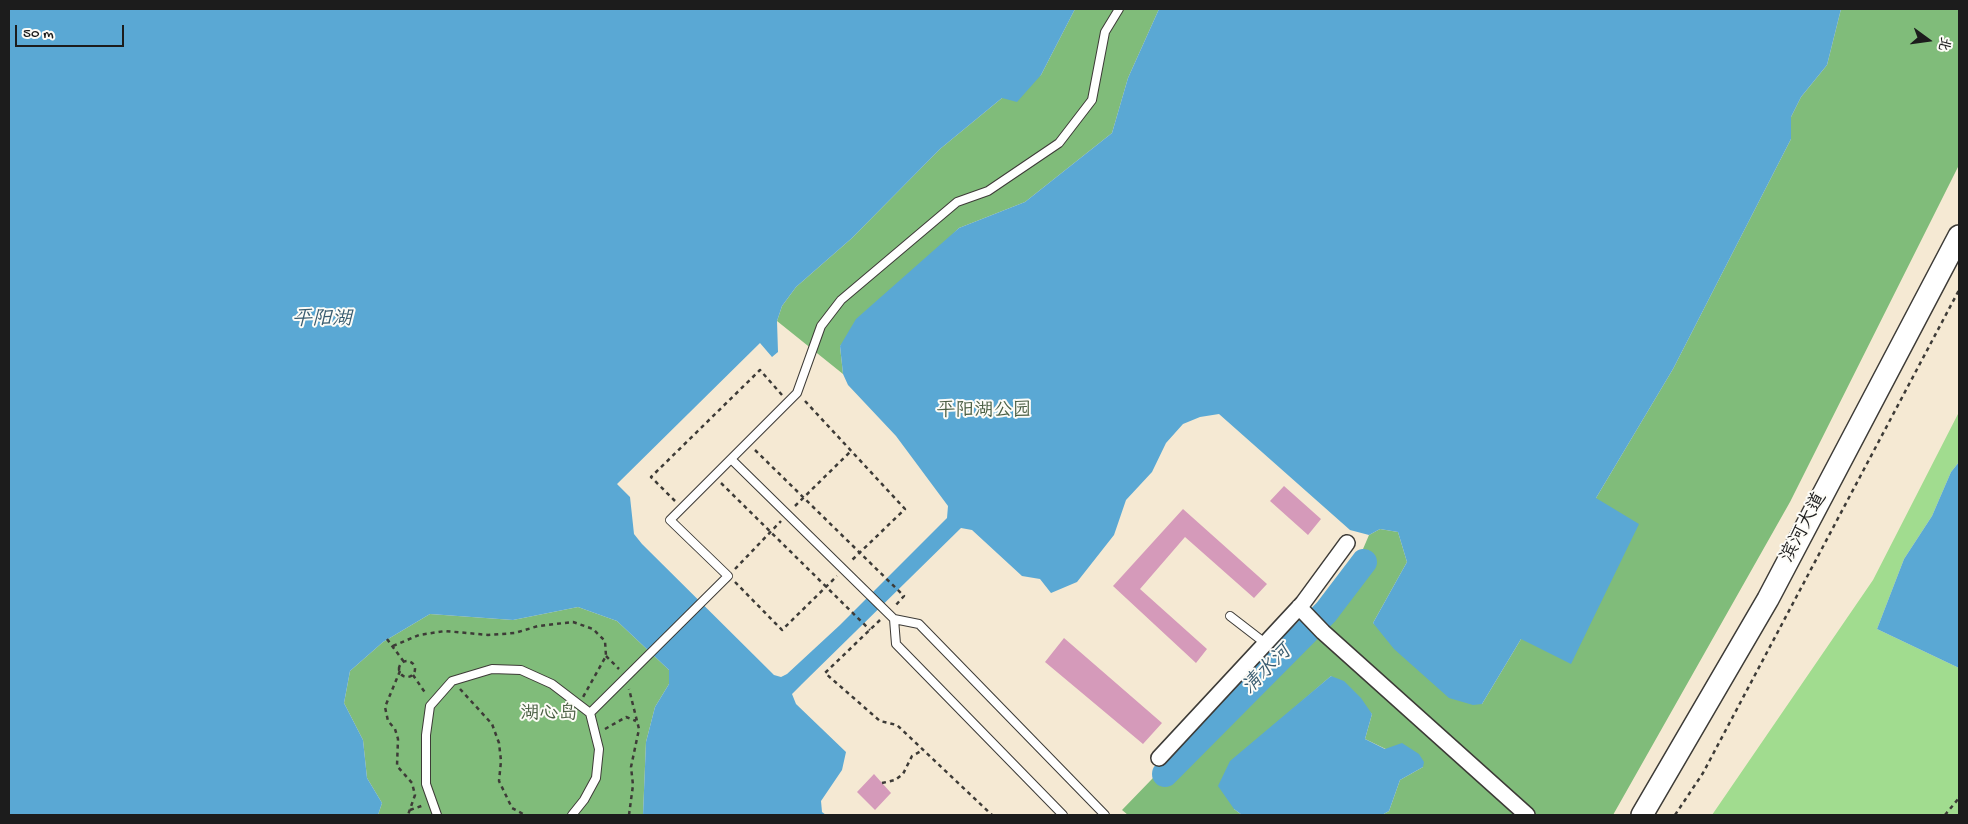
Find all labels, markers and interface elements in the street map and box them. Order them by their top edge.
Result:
scale bar [18,15,126,47]
north arrow [1903,15,1953,65]
text: 50 m [23,25,54,43]
text: 北 [1933,35,1953,53]
water label: 平阳湖 [292,309,352,333]
park label: 平阳湖公园 [937,401,1031,423]
street label: 滨河大道 [1777,489,1833,567]
water label: 清水河 [1238,641,1298,701]
park label: 湖心岛 [521,704,577,726]

